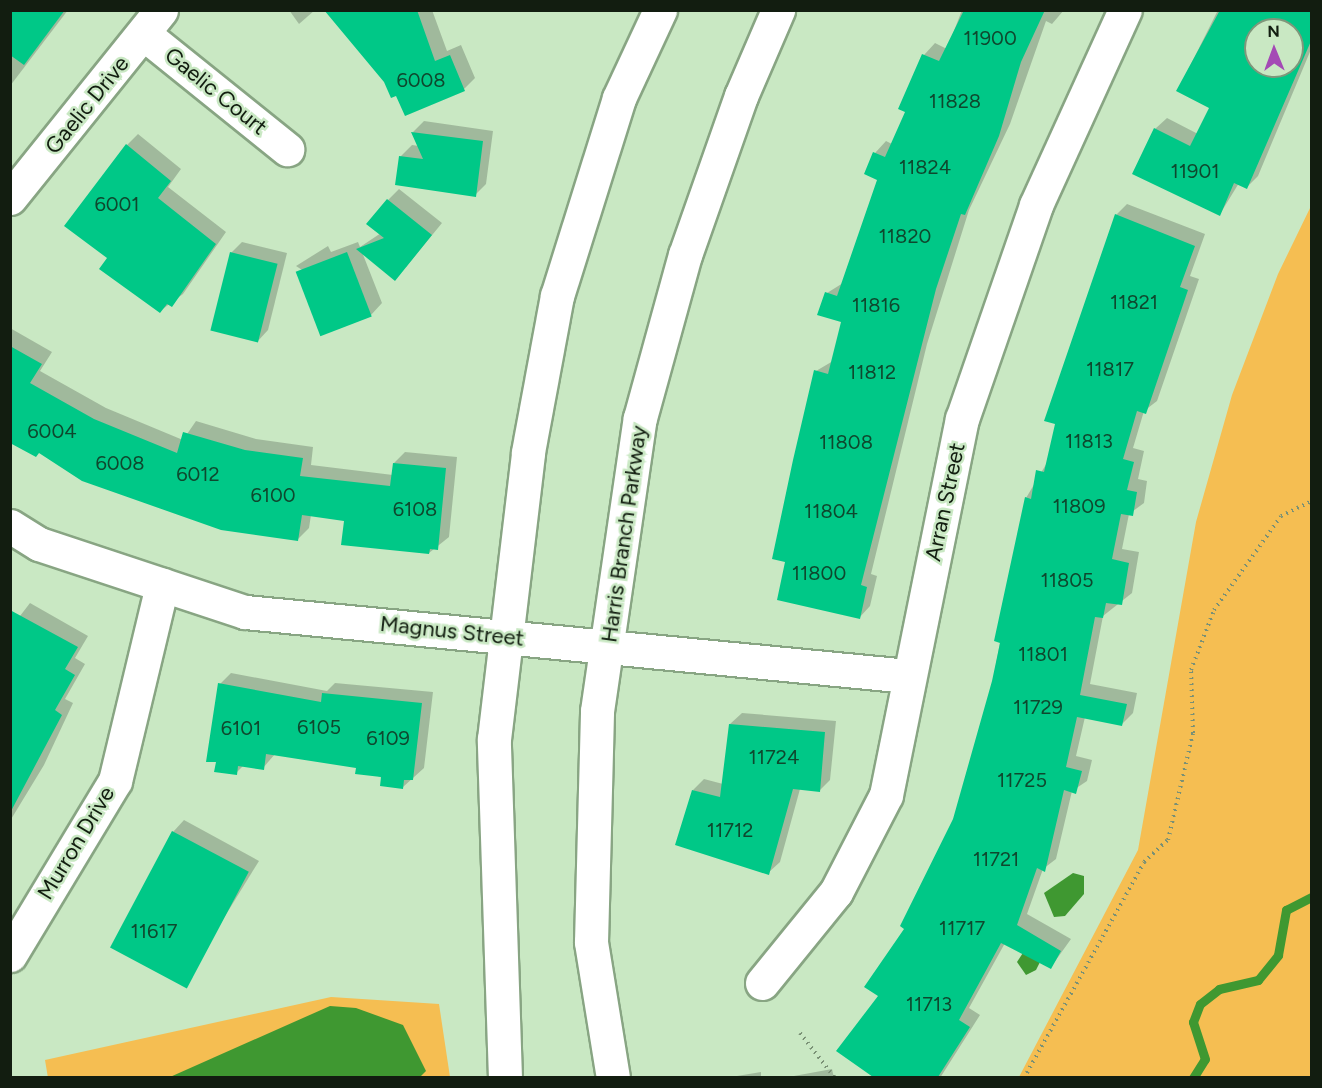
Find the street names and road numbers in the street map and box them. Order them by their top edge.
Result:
street label: Gaelic Court [160,42,272,140]
street label: Gaelic Drive [40,51,134,159]
street label: Harris Branch Parkway [596,424,652,644]
street label: Arran Street [920,440,970,564]
street label: Magnus Street [379,610,525,652]
street label: Murron Drive [32,782,120,904]

